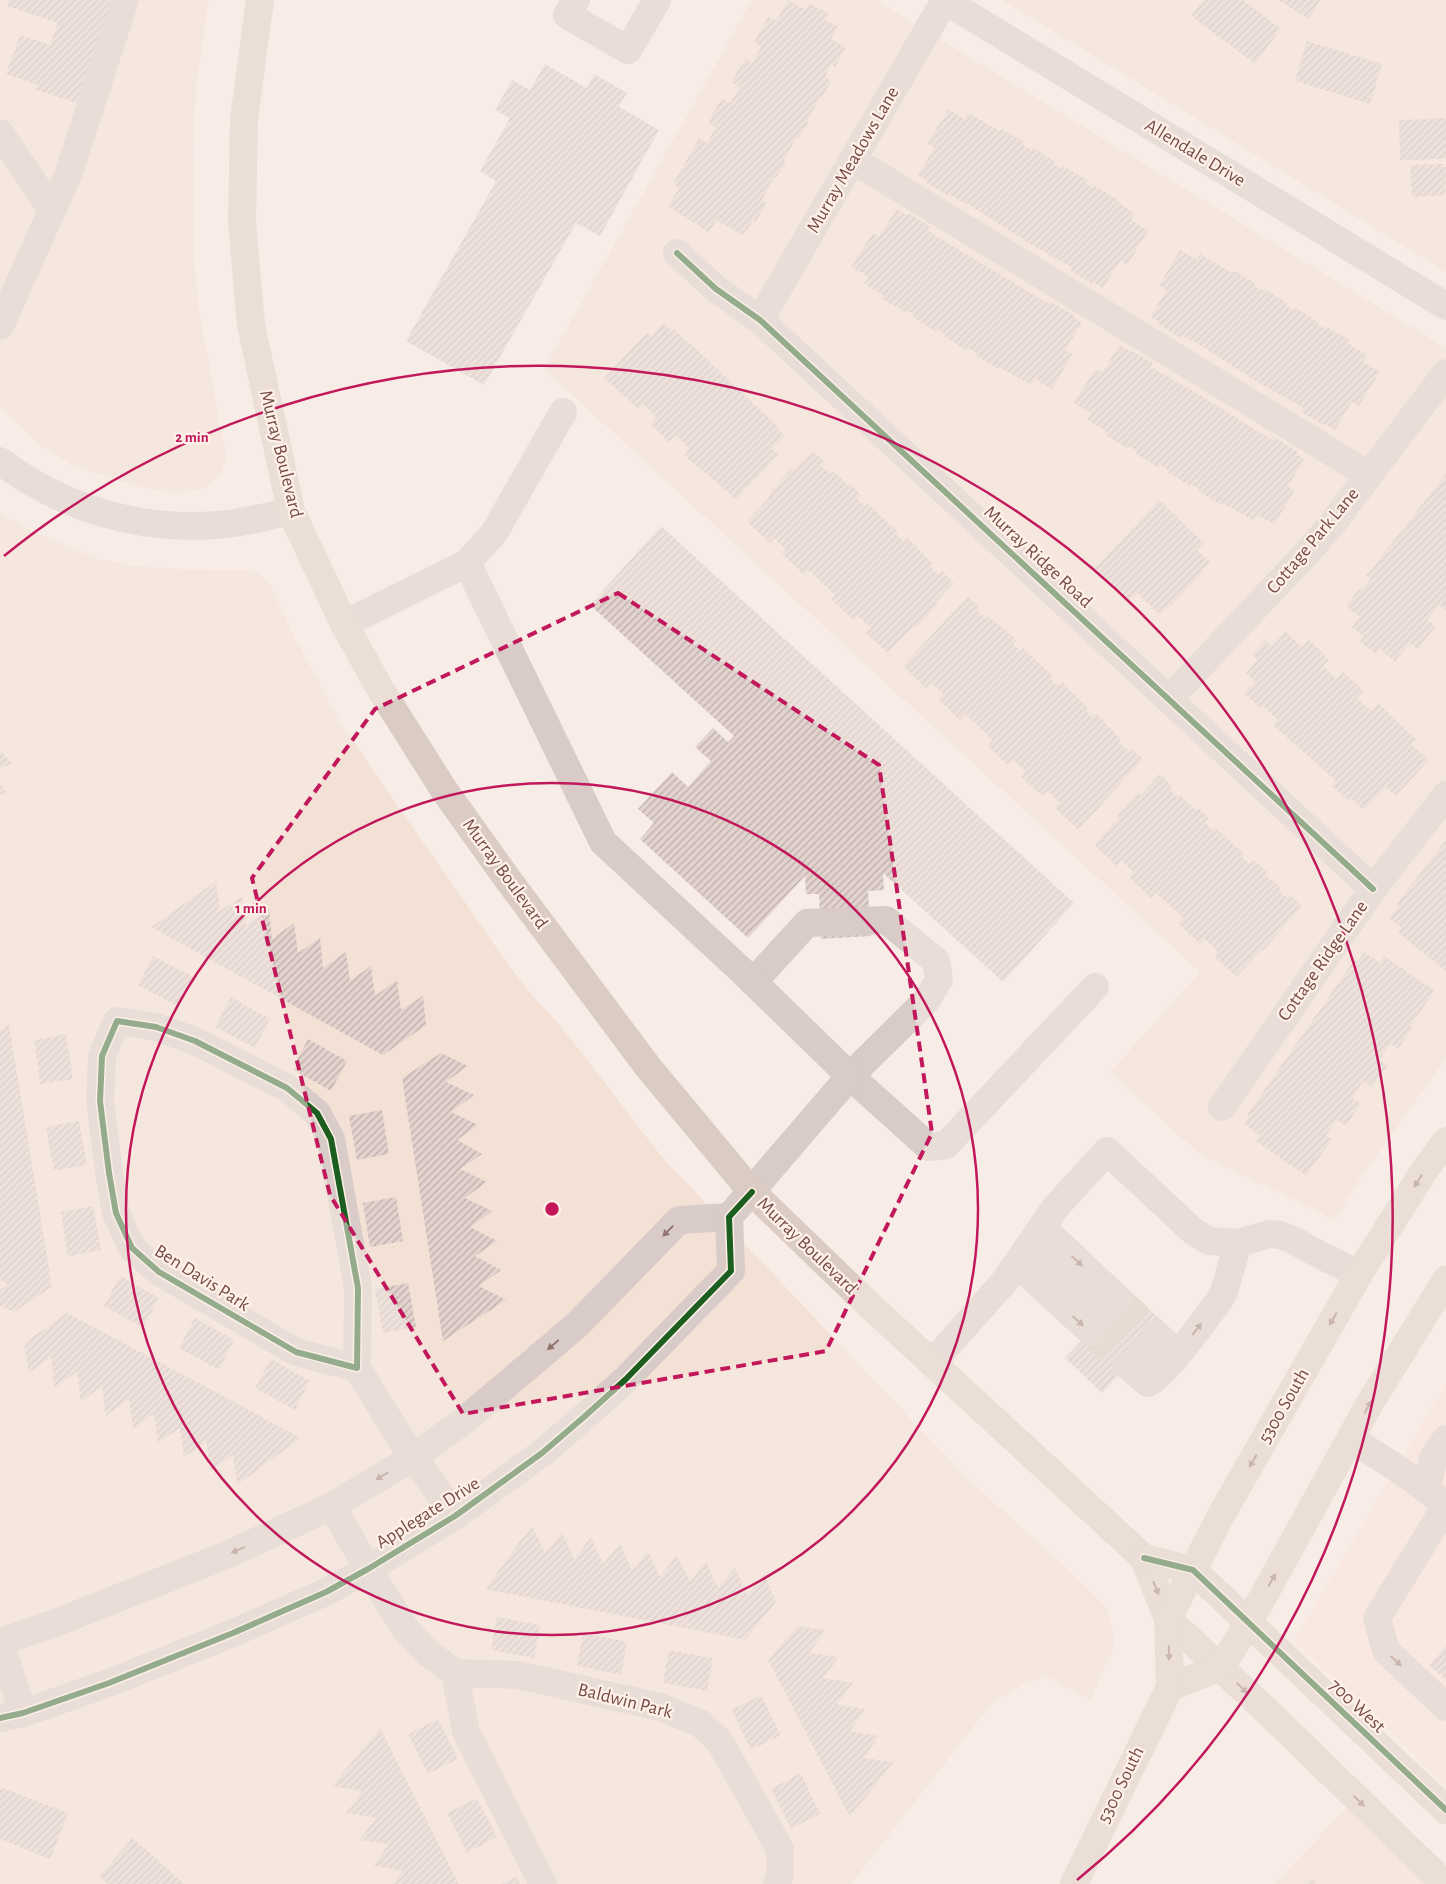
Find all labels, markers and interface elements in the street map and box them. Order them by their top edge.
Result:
street label: Murray Meadows Lane [804,84,902,236]
street label: Allendale Drive [1141,116,1249,190]
street label: Murray Boulevard [256,388,306,520]
text: 2 min [175,430,209,445]
street label: Cottage Park Lane [1263,484,1363,598]
street label: Murray Ridge Road [980,502,1096,612]
street label: Murray Boulevard [459,816,551,933]
street label: Cottage Ridge Lane [1274,897,1372,1025]
text: 1 min [235,901,267,916]
one-way arrow [1413,1174,1422,1187]
street label: Murray Boulevard [753,1194,861,1298]
centre of rings [543,1200,561,1218]
one-way arrow [662,1225,674,1237]
street label: Ben Davis Park [151,1241,253,1315]
one-way arrow [1071,1255,1083,1267]
one-way arrow [1329,1313,1338,1326]
one-way arrow [1072,1315,1084,1327]
one-way arrow [1192,1322,1203,1335]
one-way arrow [546,1340,559,1351]
street label: 5300 South [1255,1366,1313,1446]
one-way arrow [1364,1399,1372,1414]
one-way arrow [1248,1454,1257,1467]
one-way arrow [376,1471,389,1481]
street label: Applegate Drive [373,1474,483,1552]
one-way arrow [231,1546,245,1554]
one-way arrow [1268,1572,1276,1587]
one-way arrow [1152,1581,1160,1596]
one-way arrow [1165,1645,1173,1661]
one-way arrow [1390,1655,1402,1667]
street label: 700 West [1325,1675,1389,1737]
street label: Baldwin Park [576,1680,675,1722]
one-way arrow [1236,1682,1248,1694]
street label: 5300 South [1094,1744,1148,1826]
one-way arrow [1353,1795,1365,1807]

